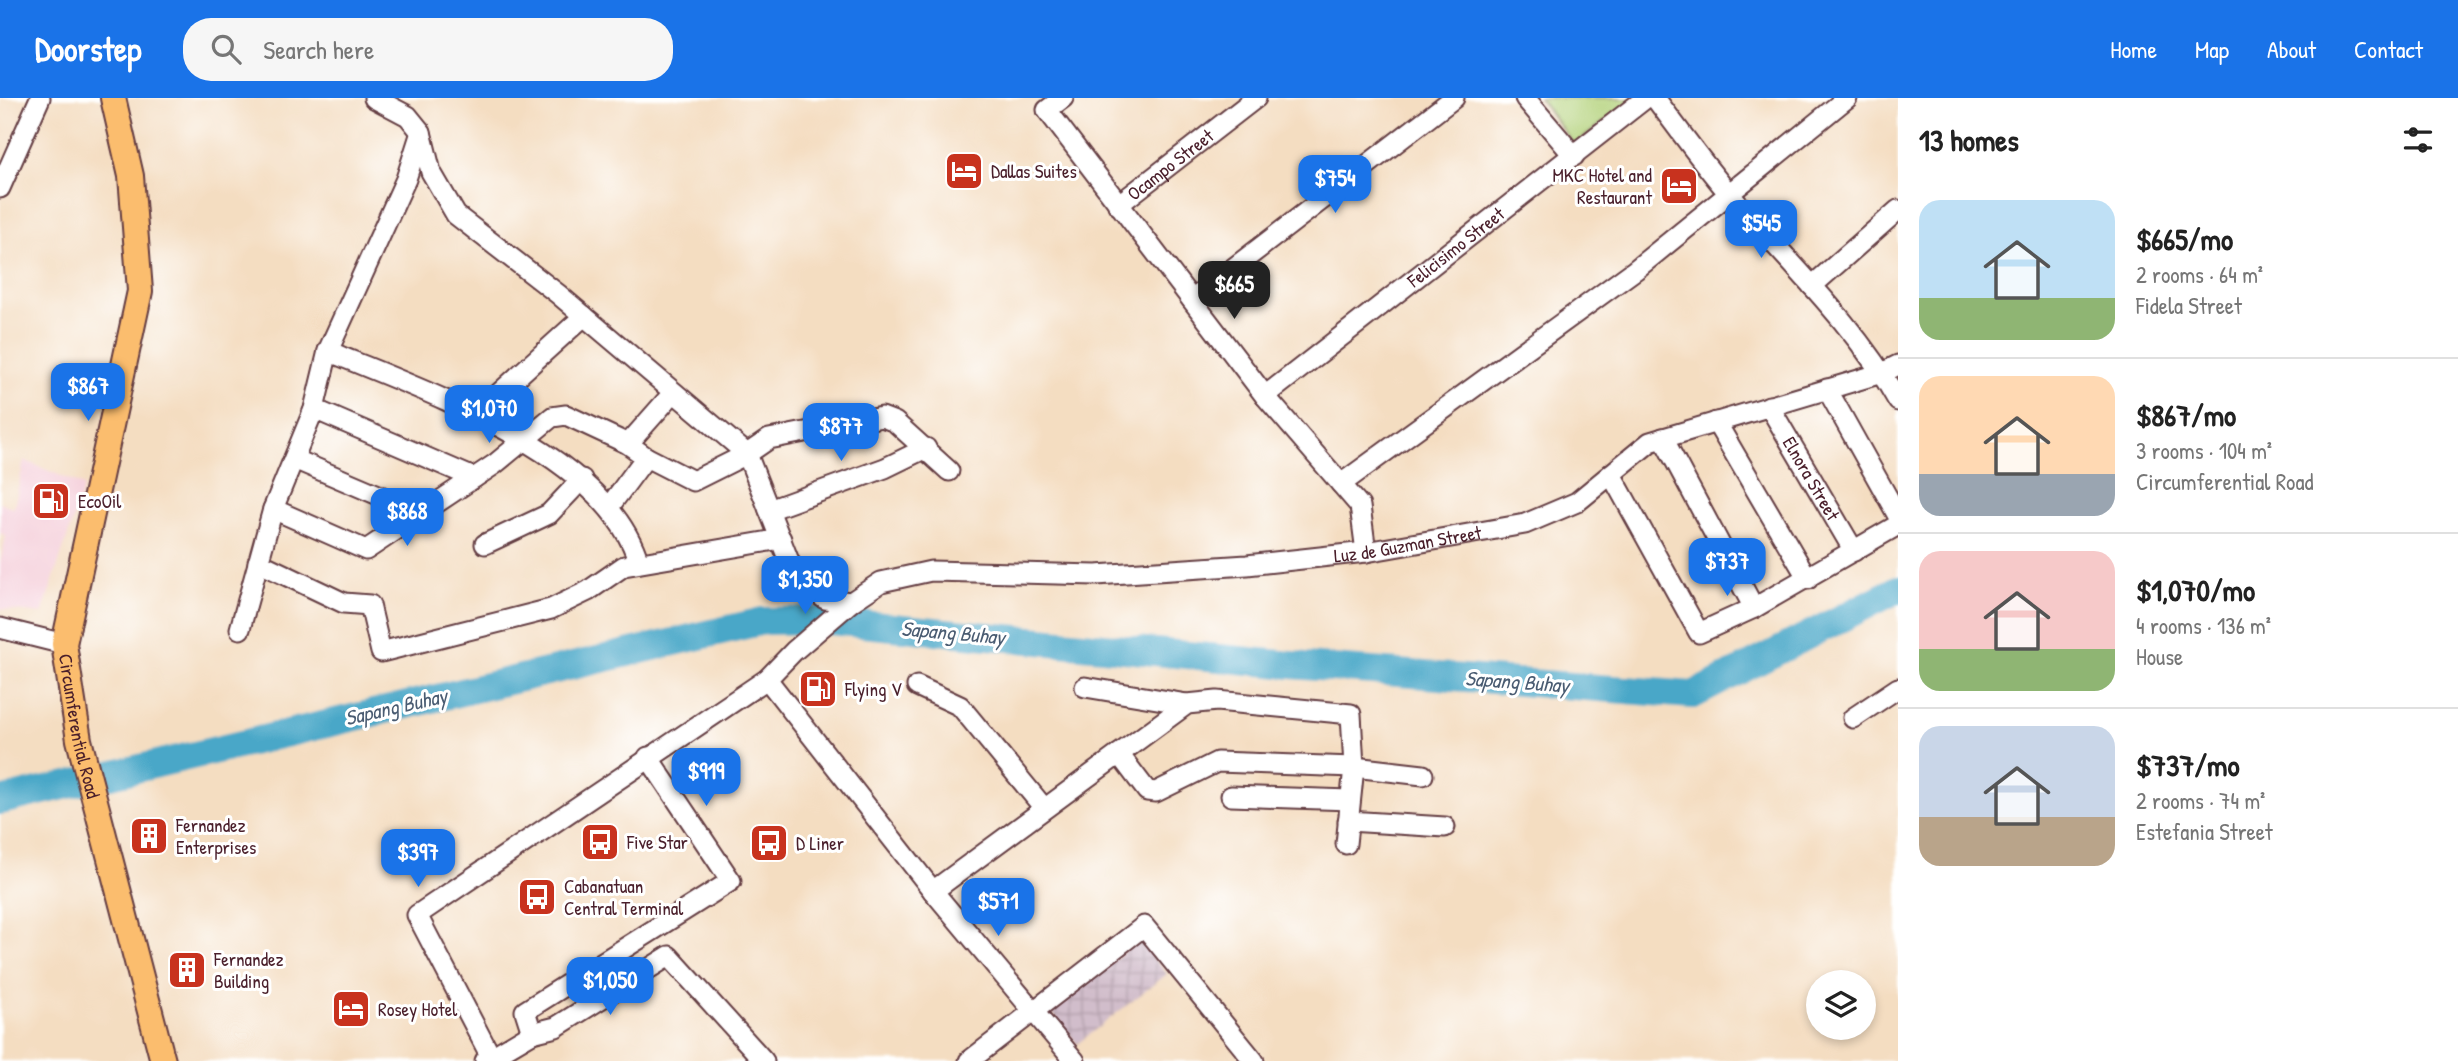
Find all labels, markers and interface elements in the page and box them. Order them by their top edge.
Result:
search box [183,18,673,81]
text: Doorstep [35,27,141,71]
icon: search [207,30,245,68]
text: Search here [263,32,374,67]
text: Home [2110,33,2157,65]
text: Map [2195,33,2229,65]
text: About [2267,33,2316,65]
text: Contact [2354,33,2423,65]
text: 13 homes [1919,120,2019,160]
icon: filters [2399,121,2437,159]
street label: Ocampo Street [1122,123,1219,206]
hotel icon: Dallas Suites [943,150,985,192]
pin: $754 [1294,156,1376,215]
place label: Dallas Suites [991,158,1077,184]
text: $754 [1314,162,1356,193]
place label: MKC Hotel and Restaurant [1552,162,1653,210]
hotel icon: MKC Hotel and Restaurant [1658,165,1700,207]
street label: Felicisimo Street [1401,200,1510,294]
pin: $545 [1720,200,1802,260]
text: $545 [1741,207,1781,238]
text: $665/mo [2136,219,2233,259]
icon: home [1975,228,2059,312]
text: 2 rooms · 64 m² [2136,259,2263,290]
pin: $665 [1193,262,1275,321]
text: $665 [1214,268,1254,299]
text: Fidela Street [2136,290,2242,321]
pin: $867 [47,364,129,423]
text: $867 [67,370,109,401]
pin: $1,070 [432,386,546,445]
text: $1,070 [461,392,517,423]
text: $867/mo [2136,395,2236,435]
pin: $877 [800,404,882,463]
icon: home [1975,404,2059,488]
text: $877 [819,410,863,441]
street label: Elnora Street [1777,432,1846,526]
text: 3 rooms · 104 m² [2136,435,2272,466]
text: Circumferential Road [2136,466,2313,497]
fuel station icon: EcoOil [30,480,72,522]
place label: EcoOil [78,488,122,514]
pin: $868 [366,489,448,548]
text: $868 [387,495,427,526]
street label: Luz de Guzman Street [1333,519,1484,568]
pin: $737 [1686,538,1768,598]
text: $737 [1705,545,1749,576]
pin: $1,350 [748,556,862,616]
text: $1,350 [778,563,833,594]
text: $1,070/mo [2136,570,2255,610]
icon: home [1975,579,2059,663]
text: 4 rooms · 136 m² [2136,610,2271,641]
water label: Sapang Buhay [900,614,1008,652]
text: House [2136,641,2183,672]
street label: Circumferential Road [53,652,107,802]
water label: Sapang Buhay [1464,663,1572,700]
fuel station icon: Flying V [797,668,839,710]
place label: Flying V [844,676,902,702]
water label: Sapang Buhay [342,680,452,732]
text: $737/mo [2136,745,2240,785]
pin: $919 [665,748,747,808]
icon: home [1975,754,2059,838]
text: $919 [688,755,724,786]
text: 2 rooms · 74 m² [2136,785,2265,816]
place label: Fernandez Enterprises [175,812,256,860]
building icon: Fernandez Enterprises [128,815,170,857]
text: Estefania Street [2136,816,2273,847]
bus stop icon: Five Star [579,821,621,863]
bus stop icon: D Liner [748,822,790,864]
place label: Five Star [626,829,689,855]
pin: $397 [377,830,459,889]
place label: D Liner [796,830,845,856]
text: $397 [397,836,439,867]
place label: Cabanatuan Central Terminal [564,873,684,921]
bus stop icon: Cabanatuan Central Terminal [516,876,558,918]
pin: $571 [957,878,1039,938]
text: $571 [977,885,1019,916]
place label: Fernandez Building [213,946,284,994]
building icon: Fernandez Building [166,949,208,991]
pin: $1,050 [553,958,667,1017]
text: $1,050 [583,964,638,995]
map controls [1806,970,1876,1040]
button: layers [1806,970,1876,1040]
hotel icon: Rosey Hotel [330,988,372,1030]
place label: Rosey Hotel [378,996,458,1022]

